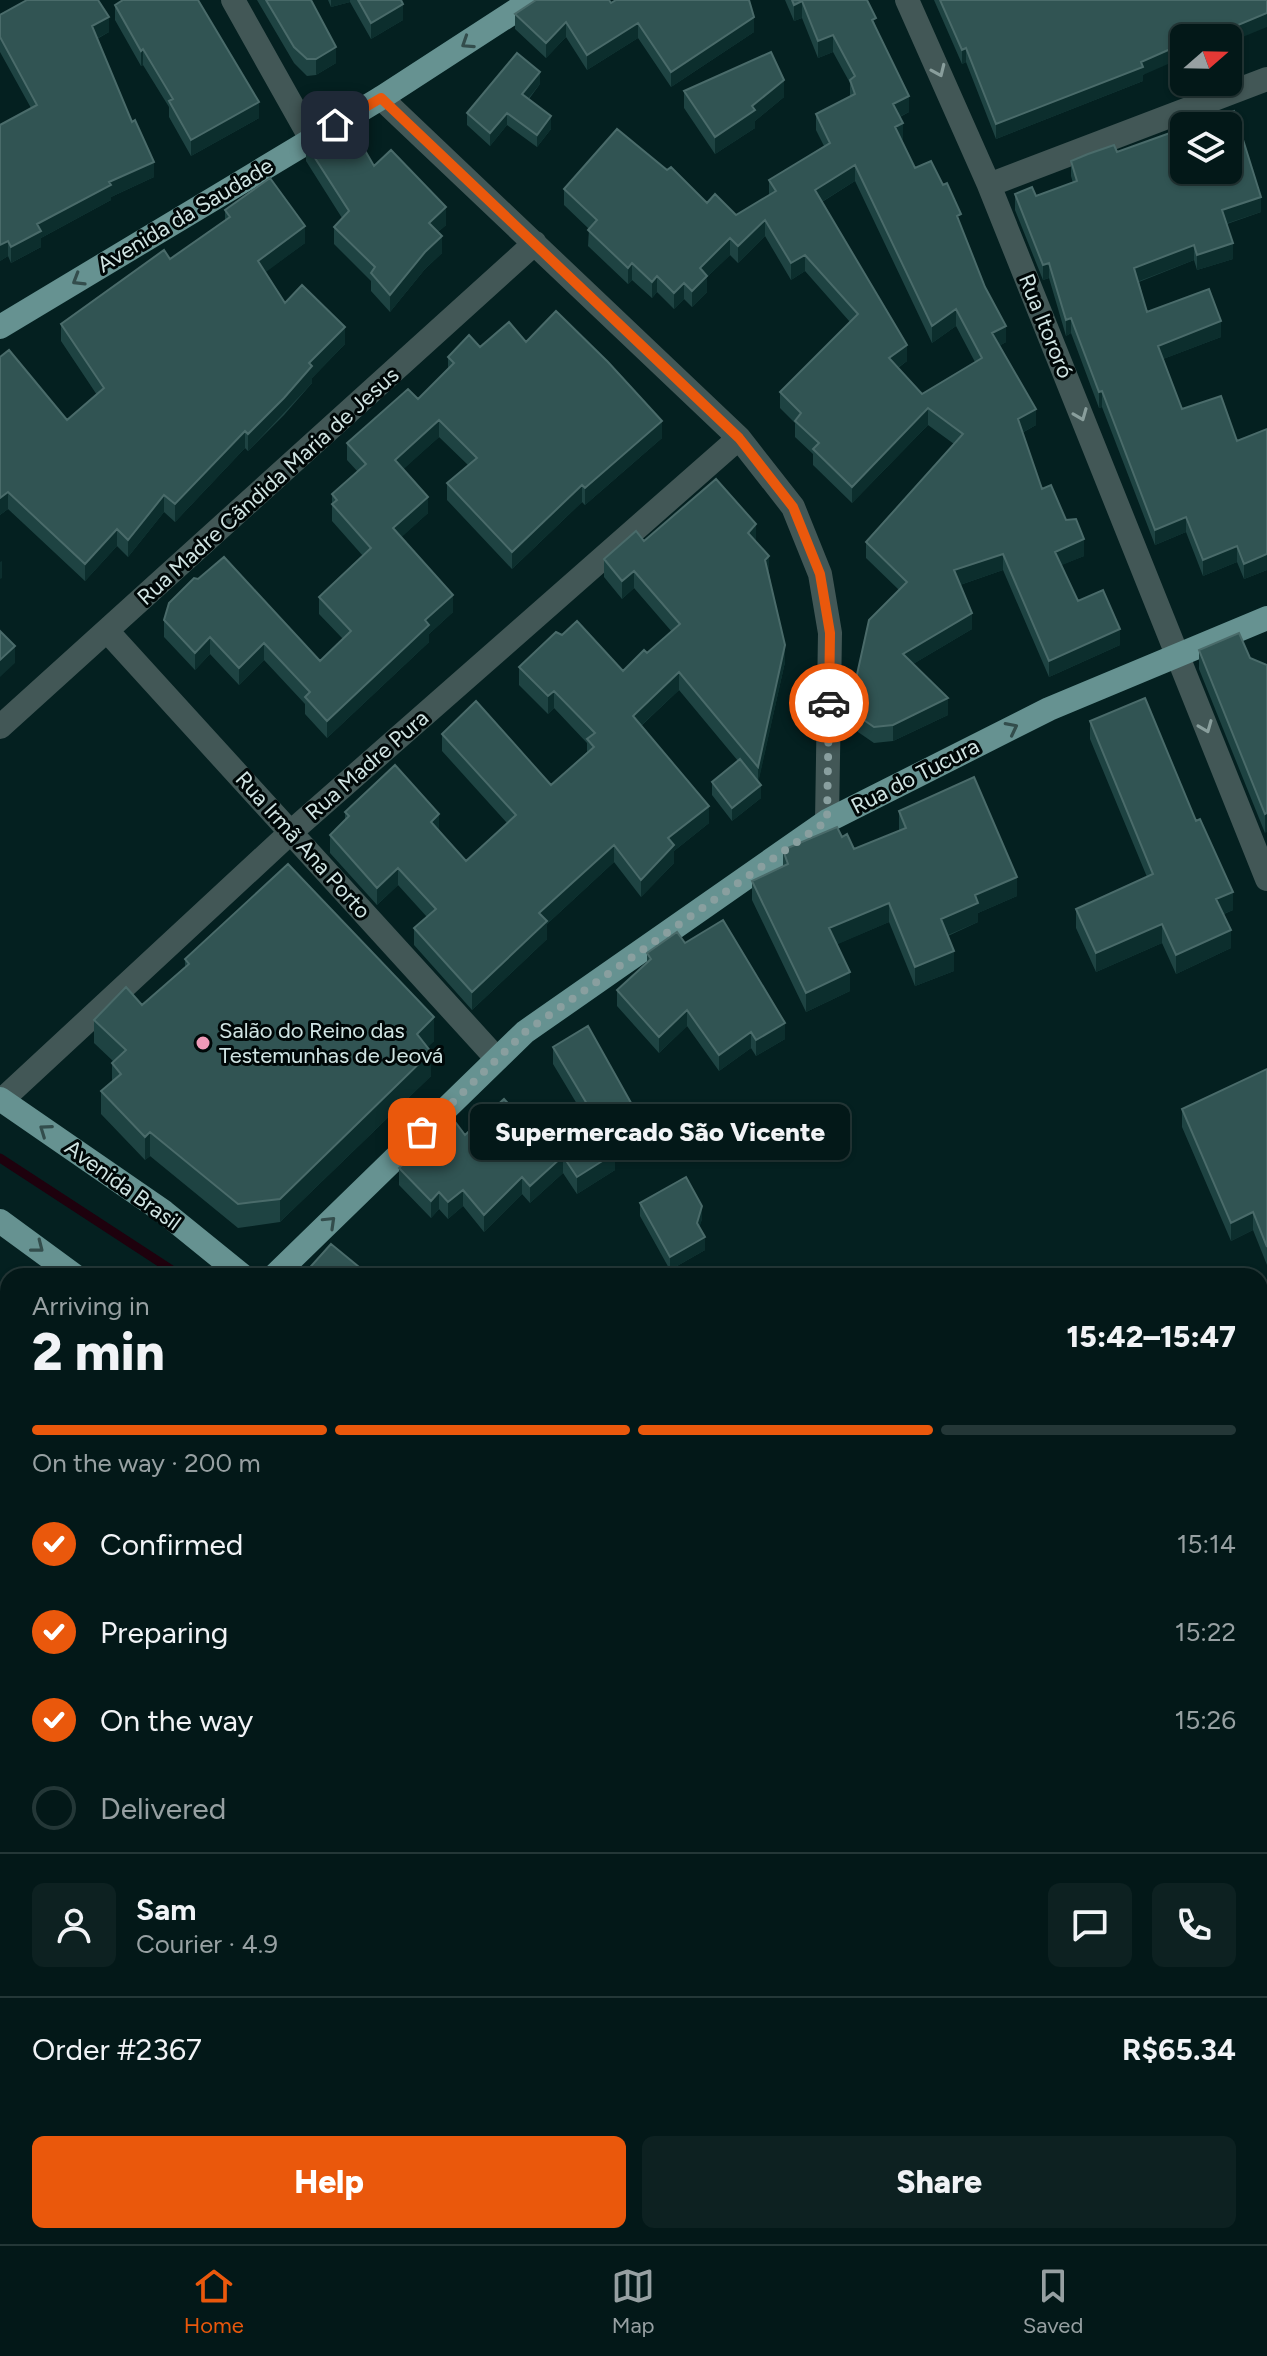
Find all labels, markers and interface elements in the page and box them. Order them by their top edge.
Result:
north arrow [1170,24,1242,96]
map controls [1170,24,1242,184]
one-way arrow [461,33,476,48]
one-way arrow [929,63,945,77]
pin [301,91,369,159]
icon: home [313,103,357,147]
button: layers [1170,112,1242,184]
street label: Avenida da Saudade [92,152,278,278]
one-way arrow [72,270,87,286]
street label: Rua Itororó [1013,270,1079,382]
street label: Rua Madre Cãndida Maria de Jesus [132,361,404,611]
one-way arrow [1071,407,1088,421]
courier [789,663,869,743]
icon: car [807,681,851,725]
street label: Rua Madre Pura [300,704,434,826]
one-way arrow [1196,719,1213,733]
one-way arrow [1004,722,1019,737]
street label: Rua do Tucura [846,732,984,820]
street label: Rua Irmã Ana Porto [230,766,376,924]
place label: Salão do Reino das Testemunhas de Jeová [219,1017,443,1069]
marker: Salão do Reino das Testemunhas de Jeová [194,1034,212,1052]
pin [388,1098,456,1166]
callout: Supermercado São Vicente [470,1104,850,1160]
icon: bag [400,1110,444,1154]
text: Supermercado São Vicente [495,1116,825,1148]
one-way arrow [40,1125,54,1140]
street label: Avenida Brasil [60,1134,186,1236]
one-way arrow [321,1216,335,1231]
one-way arrow [29,1238,44,1252]
text: Arriving in [32,1290,150,1322]
text: 15:42–15:47 [1067,1318,1236,1355]
text: 2 min [32,1321,165,1383]
text: On the way · 200 m [32,1447,261,1479]
icon: check [32,1522,76,1566]
text: Confirmed [100,1526,243,1563]
text: 15:14 [1177,1528,1236,1560]
icon: check [32,1610,76,1654]
text: Preparing [100,1614,228,1651]
text: 15:22 [1175,1616,1236,1648]
icon: check [32,1698,76,1742]
text: On the way [100,1702,253,1739]
text: 15:26 [1174,1704,1236,1736]
text: Delivered [100,1790,226,1827]
button: person [32,1883,116,1967]
button: chat [1048,1883,1132,1967]
button: phone [1152,1883,1236,1967]
text: Sam [136,1891,196,1928]
text: Courier · 4.9 [136,1928,278,1960]
text: Order #2367 [32,2031,202,2068]
text: R$65.34 [1122,2031,1236,2068]
button: Help [32,2136,626,2228]
button: Share [642,2136,1236,2228]
tab: Home [184,2264,244,2339]
tab: Map [611,2264,655,2339]
tab: Saved [1023,2264,1083,2339]

